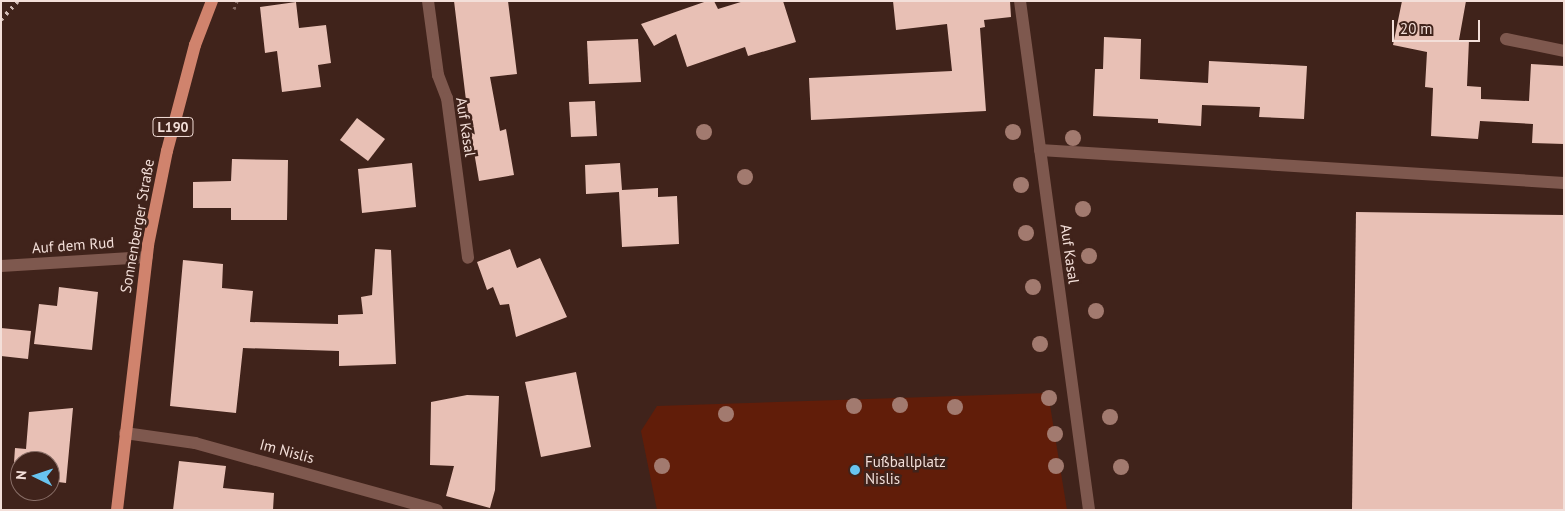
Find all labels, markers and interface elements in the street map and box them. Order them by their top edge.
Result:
scale bar [1395,10,1482,42]
text: 20 m [1400,19,1433,38]
street label: Auf Kasal [452,96,480,158]
road number: L190 [152,115,194,138]
street label: Sonnenberger Straße [116,158,158,294]
street label: Auf Kasal [1057,223,1083,285]
street label: Auf dem Rud [31,233,115,257]
street label: Im Nislis [258,435,316,467]
north arrow [10,451,60,501]
place label: Fußballplatz Nislis [865,452,946,487]
marker: Fußballplatz Nislis [849,464,861,476]
text: N [12,470,30,480]

